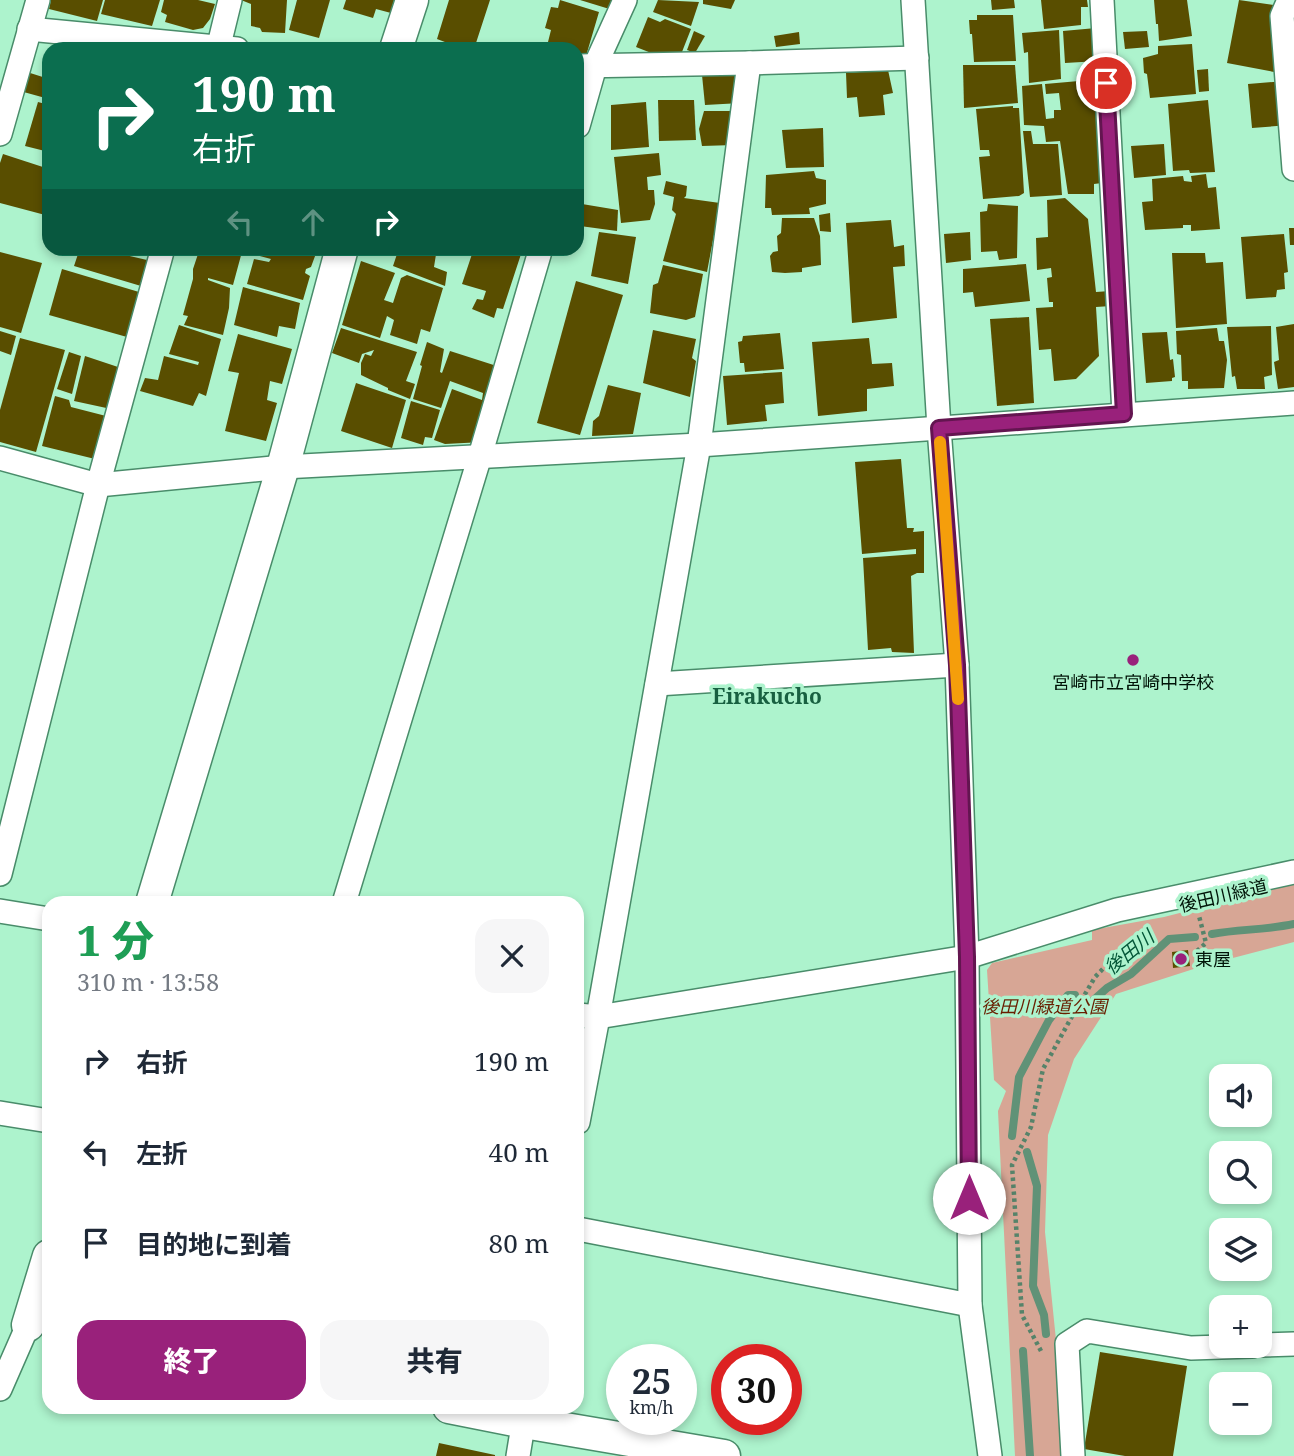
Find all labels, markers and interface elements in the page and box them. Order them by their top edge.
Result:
pin [1076,53,1136,113]
text: 190 m [192,60,336,126]
icon: arrive [1087,64,1125,102]
icon: right [77,70,168,161]
text: 右折 [192,126,256,169]
icon: left [221,203,259,241]
icon: ahead [294,203,332,241]
icon: right [367,203,405,241]
marker: 宮崎市立宮崎中学校 [1125,652,1141,668]
place label: 宮崎市立宮崎中学校 [1052,670,1214,694]
district label: Eirakucho [712,682,822,710]
street label: 後田川緑道 [1176,873,1270,917]
text: 1 分 [77,911,154,968]
button: close [475,919,549,993]
water label: 後田川 [1099,923,1161,980]
place label: 東屋 [1195,947,1231,971]
marker: 東屋 [1173,951,1189,967]
text: 310 m · 13:58 [77,966,219,998]
park label: 後田川緑道公園 [981,994,1110,1018]
icon: right [77,1042,115,1080]
text: 190 m [474,1043,549,1079]
text: 右折 [136,1044,188,1080]
map controls [1209,1064,1272,1435]
button: sound [1209,1064,1272,1127]
icon: left [77,1133,115,1171]
text: 40 m [489,1134,549,1170]
text: 左折 [136,1135,188,1171]
button: search [1209,1141,1272,1204]
position arrow [932,1161,1006,1235]
button: layers [1209,1218,1272,1281]
icon: arrive [77,1224,115,1262]
text: 80 m [489,1225,549,1261]
text: 目的地に到着 [136,1226,292,1262]
button: + [1209,1295,1272,1358]
button: 終了 [77,1320,306,1400]
button: 共有 [320,1320,549,1400]
speed limit sign: 30 [711,1344,802,1435]
text: 25 [632,1357,671,1404]
button: − [1209,1372,1272,1435]
text: km/h [629,1395,674,1419]

